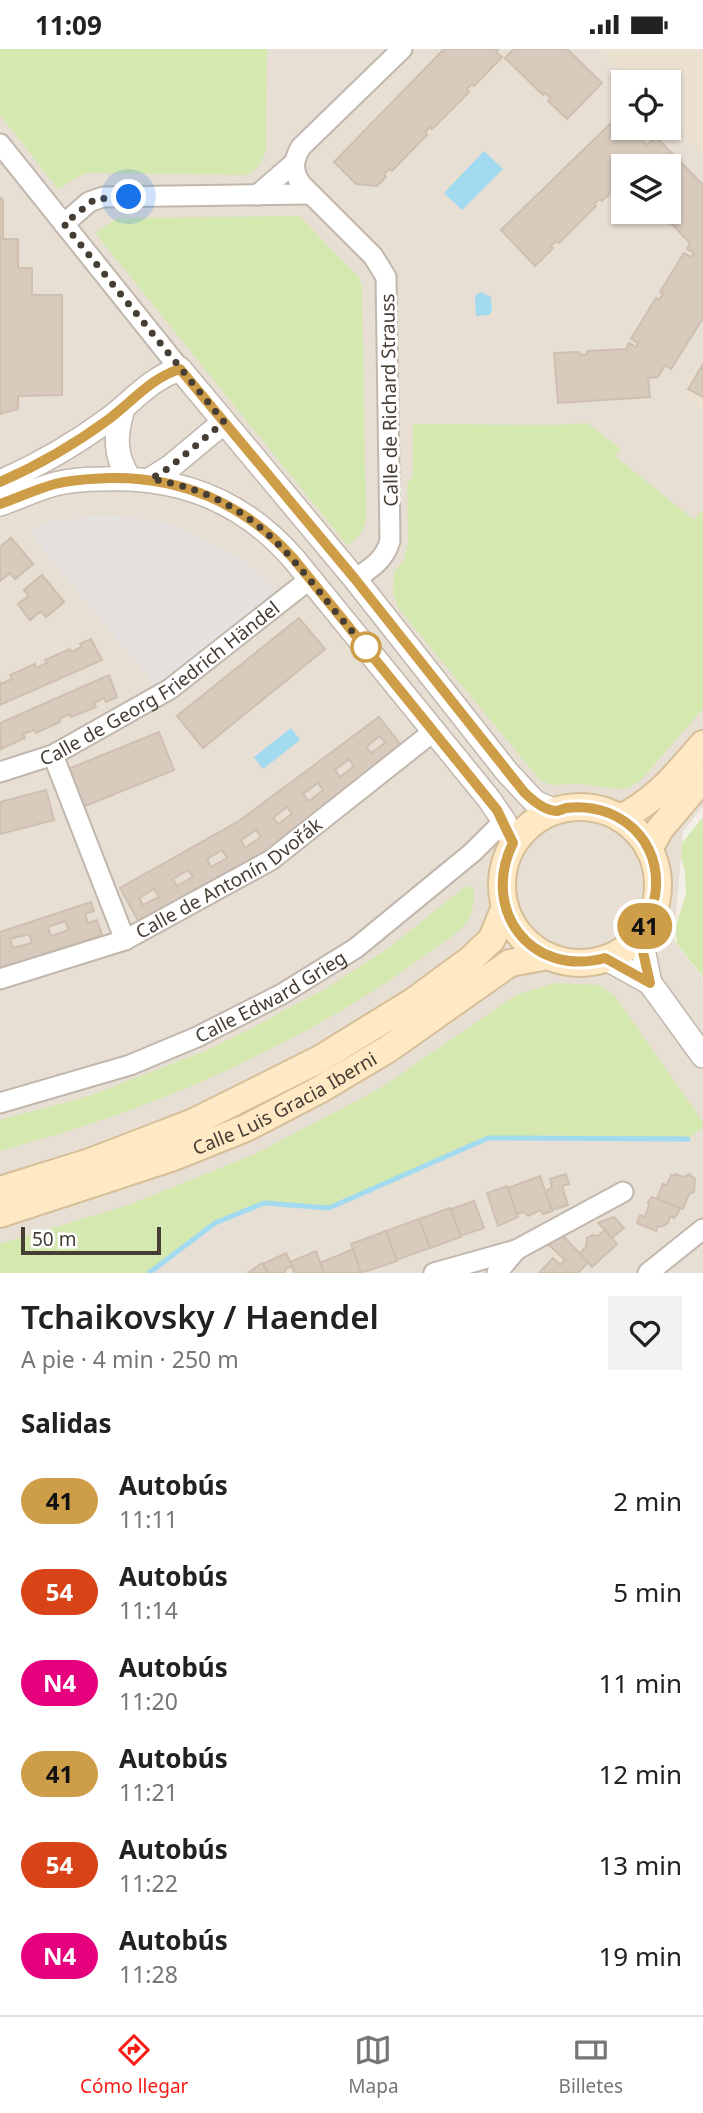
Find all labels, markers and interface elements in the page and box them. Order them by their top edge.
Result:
text: 11:09 [35,7,102,43]
map controls [611,70,681,224]
button: locate [611,70,681,140]
button: layers [611,154,681,224]
your location [111,179,146,214]
street label: Calle de Richard Strauss [374,293,404,507]
street label: Calle de Georg Friedrich Händel [36,595,285,771]
unlabelled marker [351,632,381,662]
street label: Calle de Antonín Dvořák [131,811,328,945]
line badge: 41 [614,903,676,949]
text: 41 [631,909,659,942]
street label: Calle Edward Grieg [191,944,351,1049]
street label: Calle Luis Gracia Iberni [189,1046,381,1161]
scale bar [21,1224,161,1256]
text: 50 m [32,1226,76,1252]
text: Tchaikovsky / Haendel [21,1294,379,1339]
button: heart [608,1296,682,1370]
text: A pie · 4 min · 250 m [21,1343,239,1375]
text: Salidas [21,1405,111,1441]
text: Autobús [119,1467,228,1503]
text: 2 min [613,1483,682,1519]
text: 41 [46,1484,73,1517]
text: 11:11 [119,1503,178,1535]
text: Autobús [119,1558,228,1594]
text: 5 min [613,1574,682,1610]
text: 54 [46,1575,73,1608]
text: 11:14 [119,1594,178,1626]
text: Autobús [119,1649,228,1685]
text: 11 min [598,1665,682,1701]
text: N4 [43,1666,76,1699]
text: 11:20 [119,1685,178,1717]
text: Autobús [119,1740,228,1776]
text: 12 min [598,1756,682,1792]
text: 41 [46,1757,73,1790]
text: 11:21 [119,1776,178,1808]
text: Autobús [119,1831,228,1867]
text: 13 min [598,1847,682,1883]
text: 54 [46,1848,73,1881]
text: 11:22 [119,1867,178,1899]
text: Autobús [119,1922,228,1958]
text: 19 min [598,1938,682,1974]
text: N4 [43,1939,76,1972]
text: 11:28 [119,1958,178,1990]
tab: Cómo llegar [80,2031,188,2099]
tab: Mapa [348,2031,399,2099]
tab: Billetes [559,2031,623,2099]

